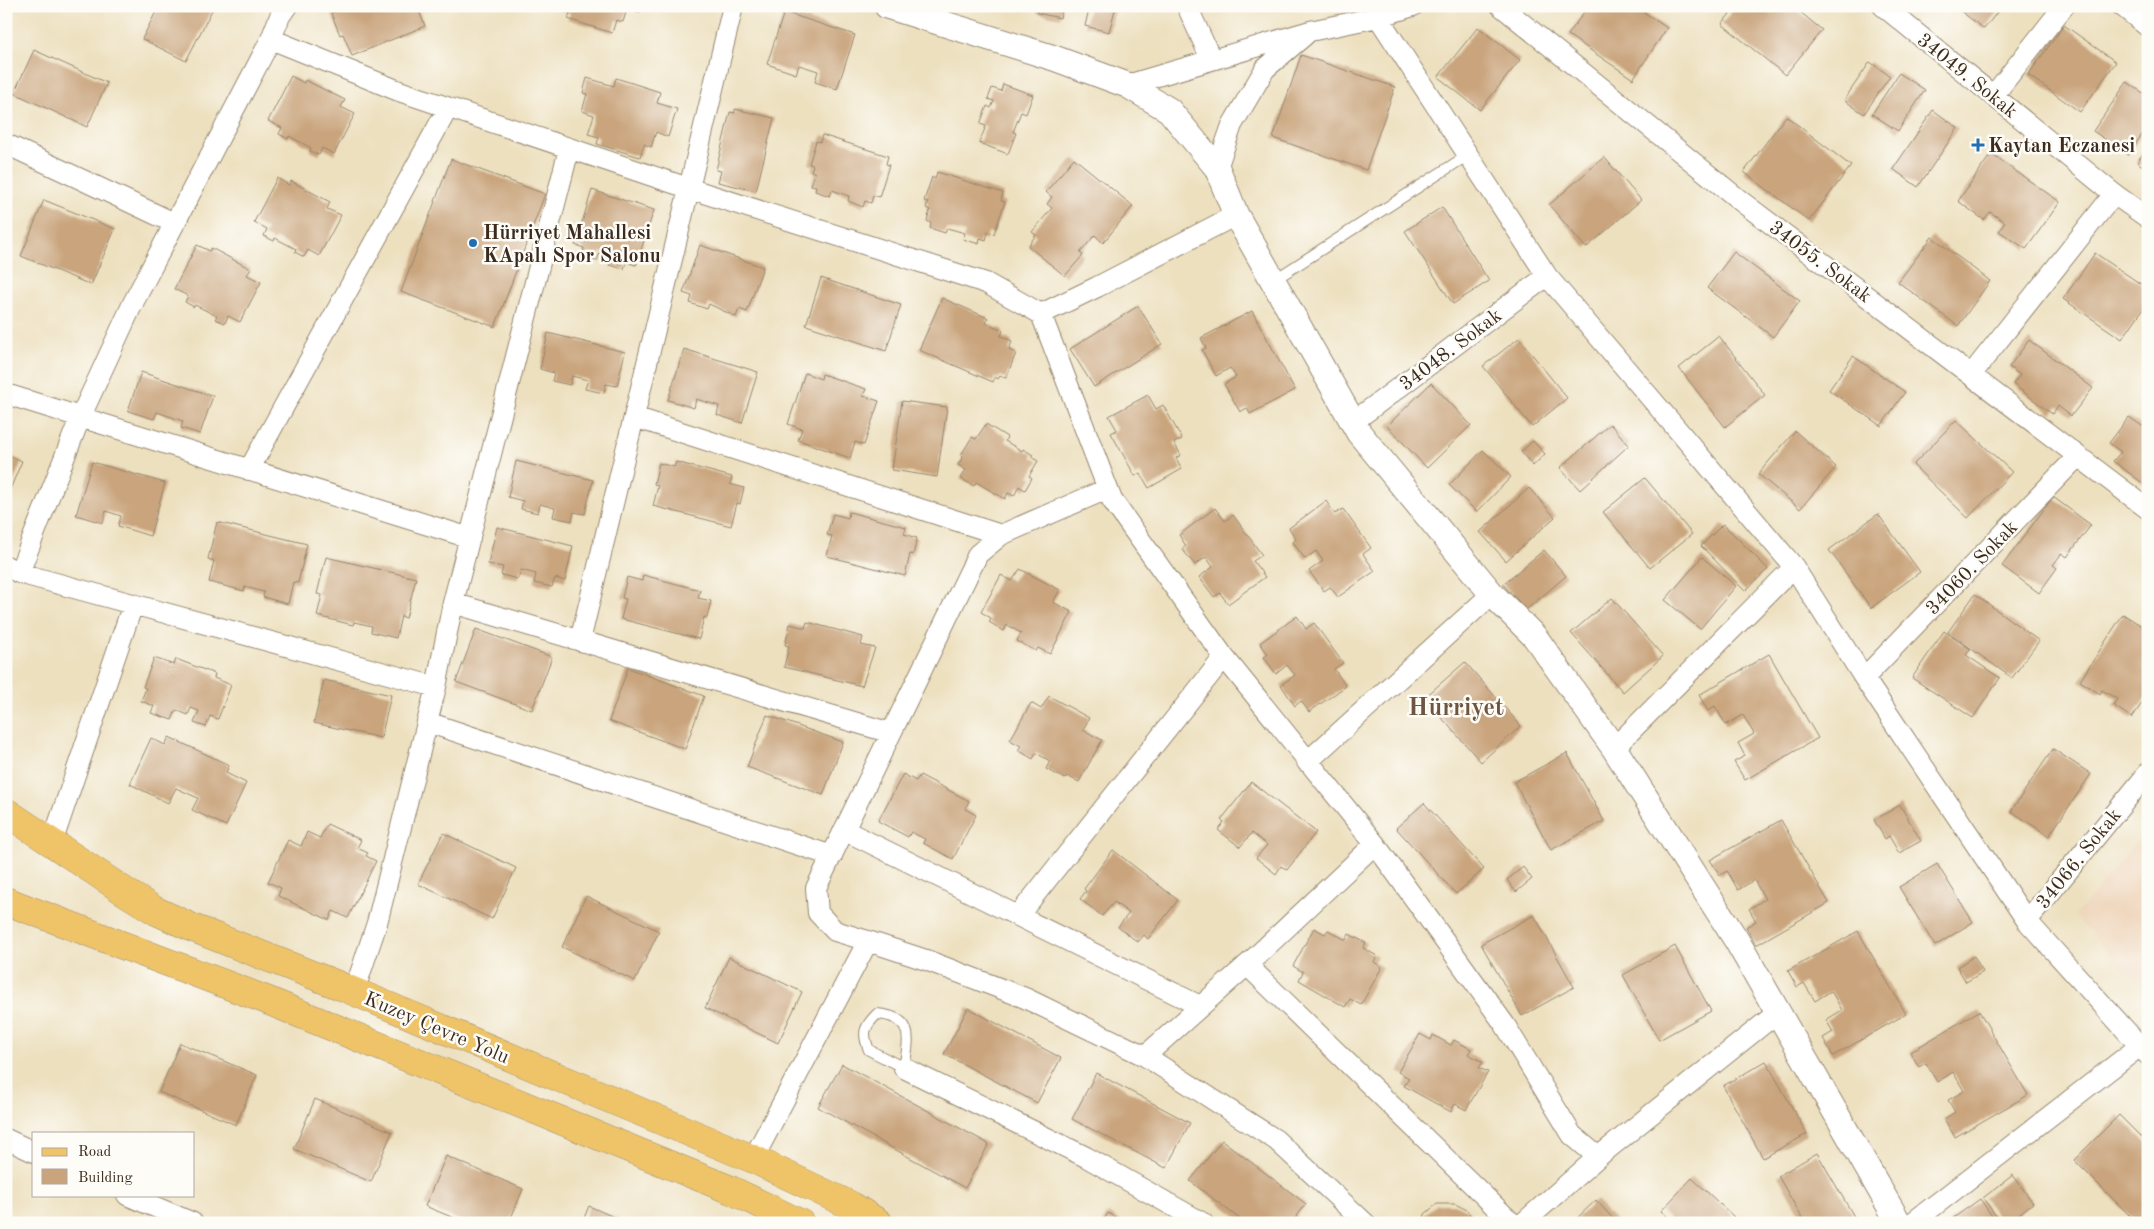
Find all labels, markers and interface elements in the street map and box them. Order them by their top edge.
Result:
street label: 34049. Sokak [1913,30,2021,123]
place label: Kaytan Eczanesi [1988,137,2135,157]
marker: Kaytan Eczanesi [1972,139,1984,151]
street label: 34055. Sokak [1765,218,1875,307]
place label: Hürriyet Mahallesi KApalı Spor Salonu [483,224,661,267]
marker: Hürriyet Mahallesi KApalı Spor Salonu [467,237,479,249]
street label: 34048. Sokak [1396,306,1506,395]
street label: 34060. Sokak [1923,517,2022,619]
district label: Hürriyet [1408,696,1504,721]
street label: 34066. Sokak [2033,805,2126,913]
street label: Kuzey Çevre Yolu [361,989,512,1069]
legend [32,1132,195,1196]
text: Road [78,1145,112,1160]
text: Building [78,1171,133,1186]

